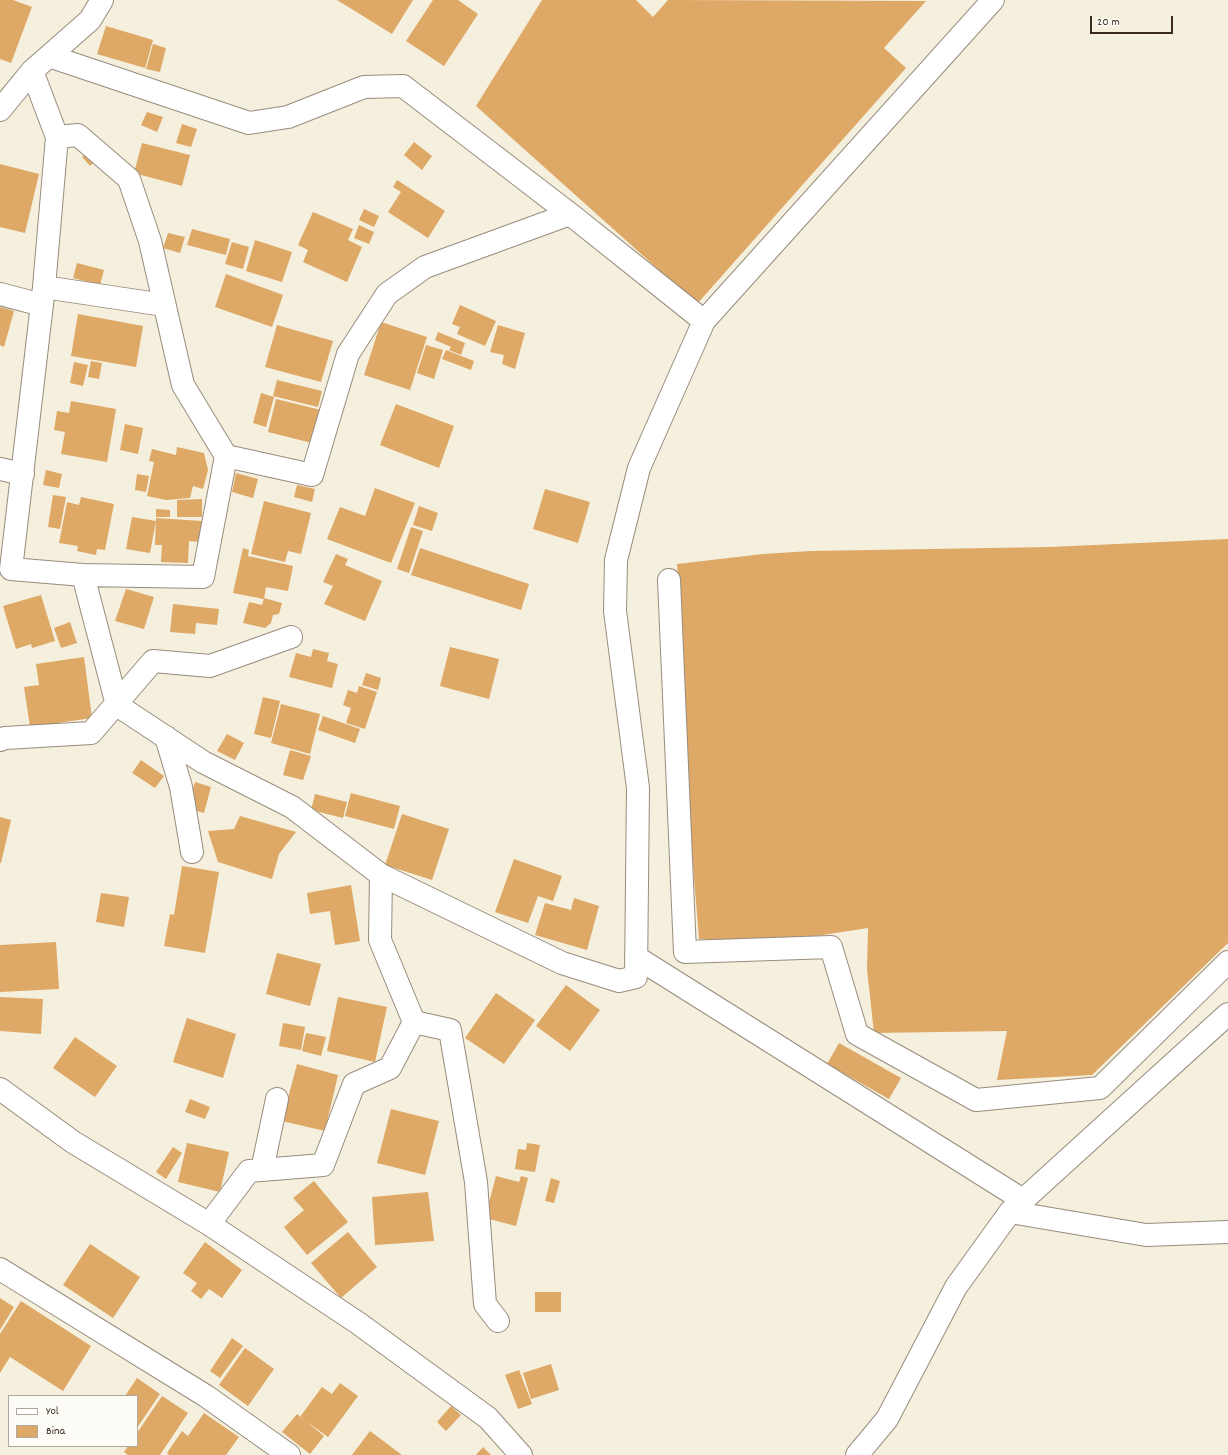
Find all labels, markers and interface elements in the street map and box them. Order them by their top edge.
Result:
scale bar [1092,8,1175,34]
text: 20 m [1097,14,1120,31]
legend [8,1395,138,1447]
text: Yol [46,1403,59,1420]
text: Bina [46,1423,65,1440]

